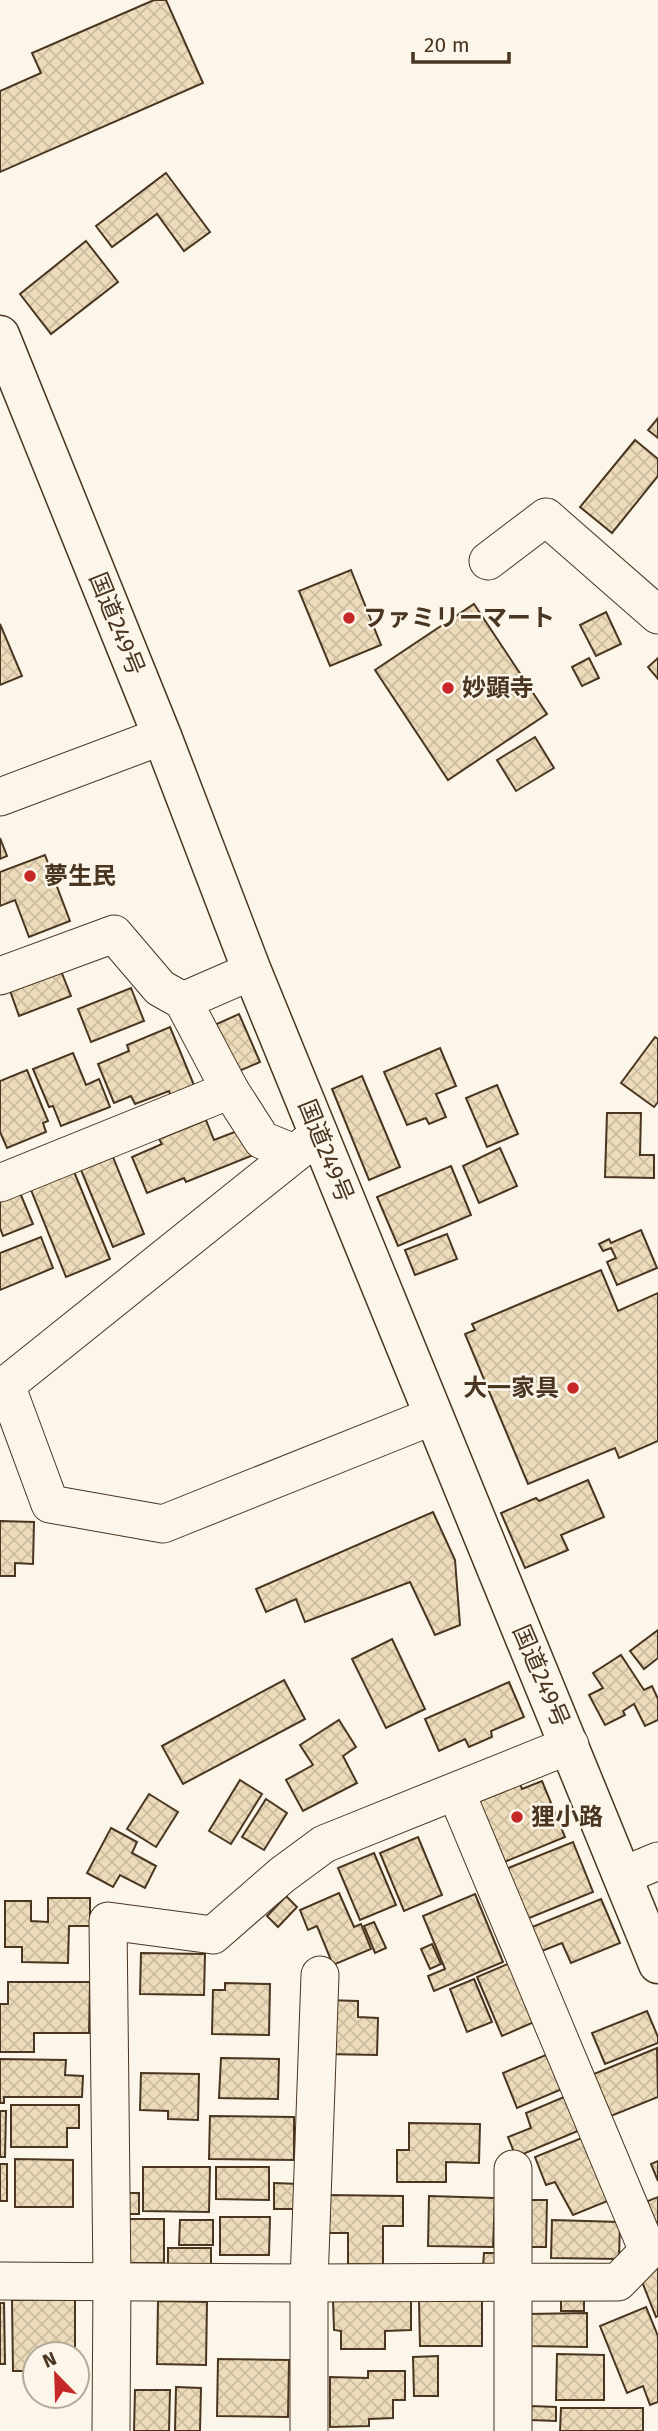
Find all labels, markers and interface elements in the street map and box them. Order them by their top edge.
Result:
scale bar [413,21,509,65]
text: 20 m [424,32,470,58]
street label: 国道249号 [84,569,150,679]
place label: ファミリーマート [363,604,555,632]
marker: ファミリーマート [341,610,357,626]
place label: 妙顕寺 [462,674,534,702]
marker: 妙顕寺 [440,680,456,696]
place label: 夢生民 [44,862,116,890]
marker: 夢生民 [22,868,38,884]
street label: 国道249号 [293,1096,359,1206]
place label: 大一家具 [463,1374,559,1402]
marker: 大一家具 [565,1380,581,1396]
street label: 国道249号 [507,1621,575,1731]
place label: 狸小路 [531,1803,603,1831]
marker: 狸小路 [509,1809,525,1825]
north arrow [21,2340,91,2410]
text: N [39,2347,60,2373]

